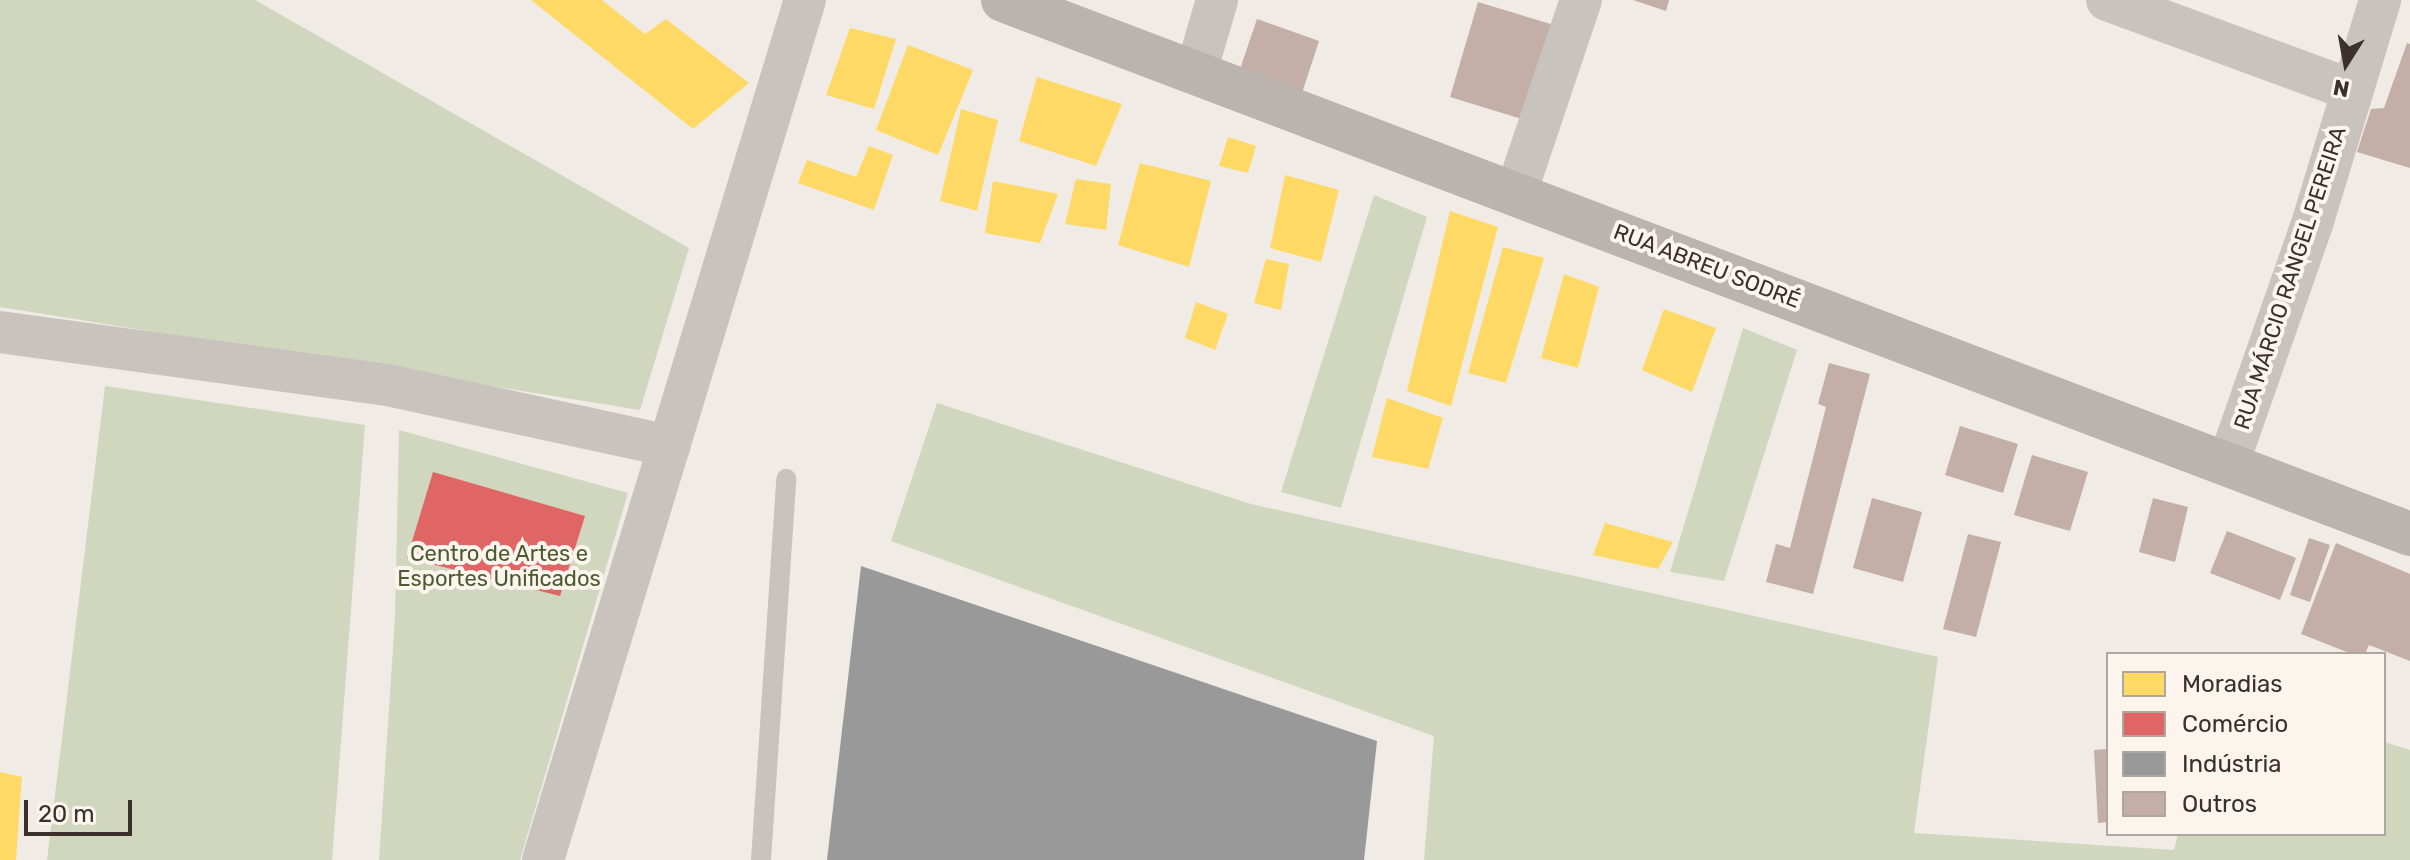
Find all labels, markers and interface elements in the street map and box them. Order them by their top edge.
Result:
north arrow [2306,24,2386,104]
text: N [2331,73,2352,103]
street label: RUA MÁRCIO RANGEL PEREIRA [2228,123,2352,433]
street label: RUA ABREU SODRÉ [1609,218,1805,314]
park label: Centro de Artes e Esportes Unificados [397,540,601,592]
legend [2106,652,2386,836]
text: Moradias [2182,670,2283,698]
text: Comércio [2182,710,2288,738]
text: Indústria [2182,750,2282,778]
scale bar [28,784,136,834]
text: Outros [2182,790,2257,818]
text: 20 m [38,800,95,828]

